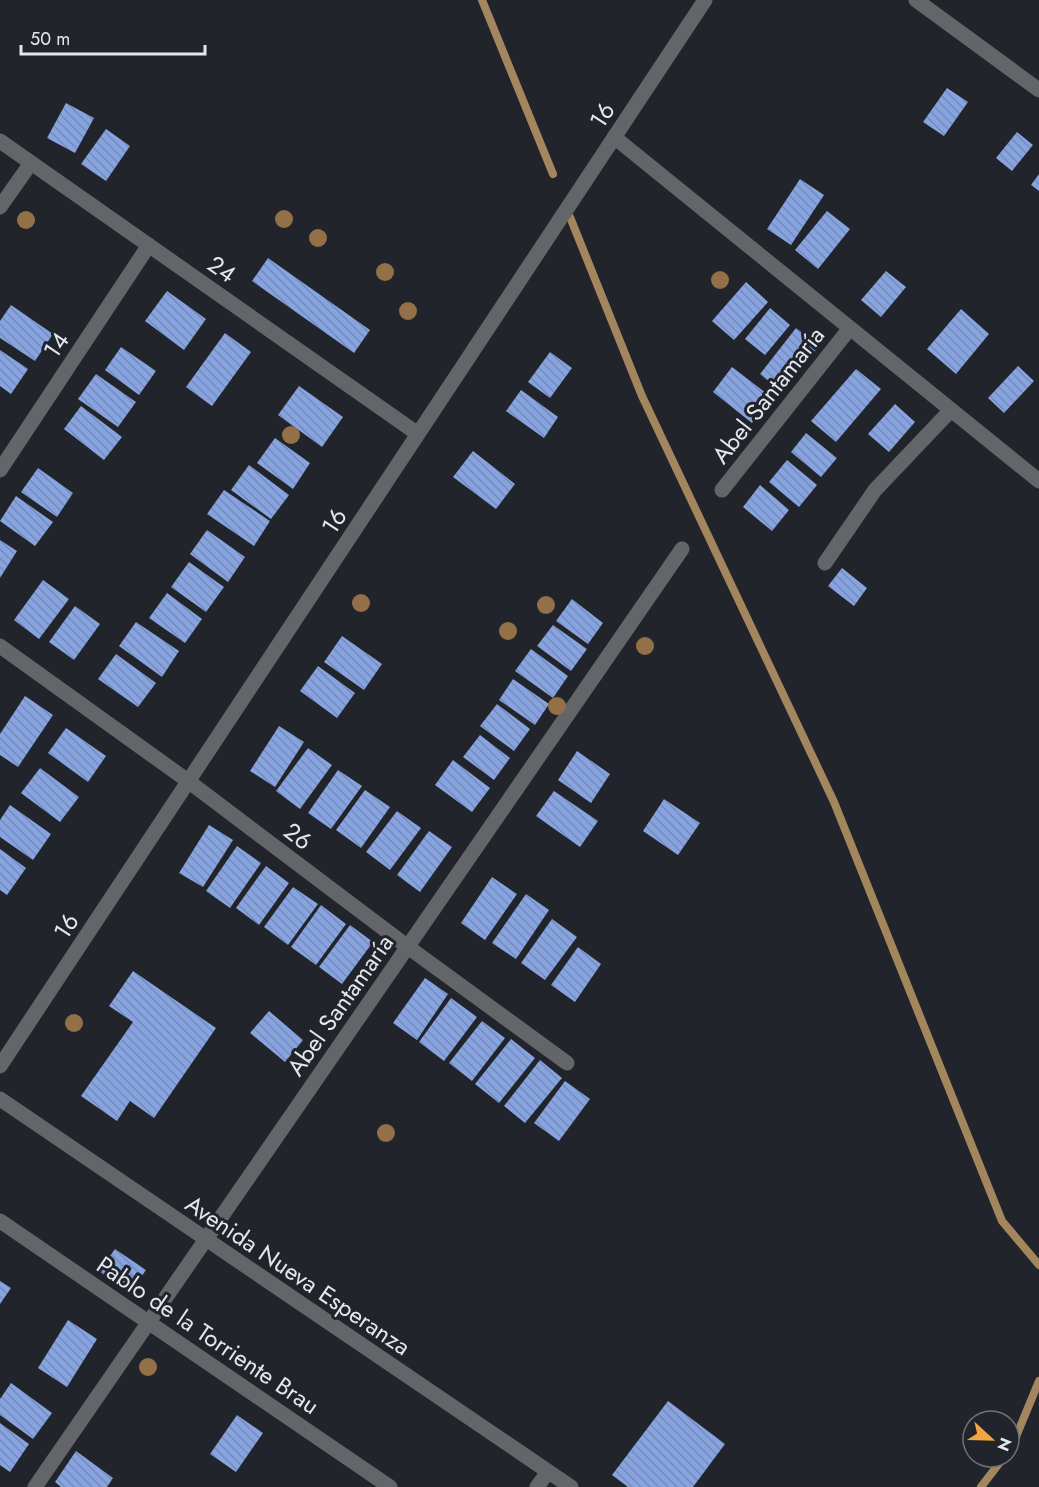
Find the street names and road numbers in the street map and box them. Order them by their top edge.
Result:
street label: 16 [581,95,623,135]
street label: 24 [201,247,243,291]
street label: Abel Santamaría [703,319,833,471]
street label: 14 [35,325,77,365]
street label: 16 [313,501,355,541]
street label: 26 [276,814,320,858]
street label: 16 [45,906,87,946]
street label: Abel Santamaría [278,927,402,1083]
street label: Avenida Nueva Esperanza [178,1186,418,1364]
street label: Pablo de la Torriente Brau [90,1247,326,1423]

